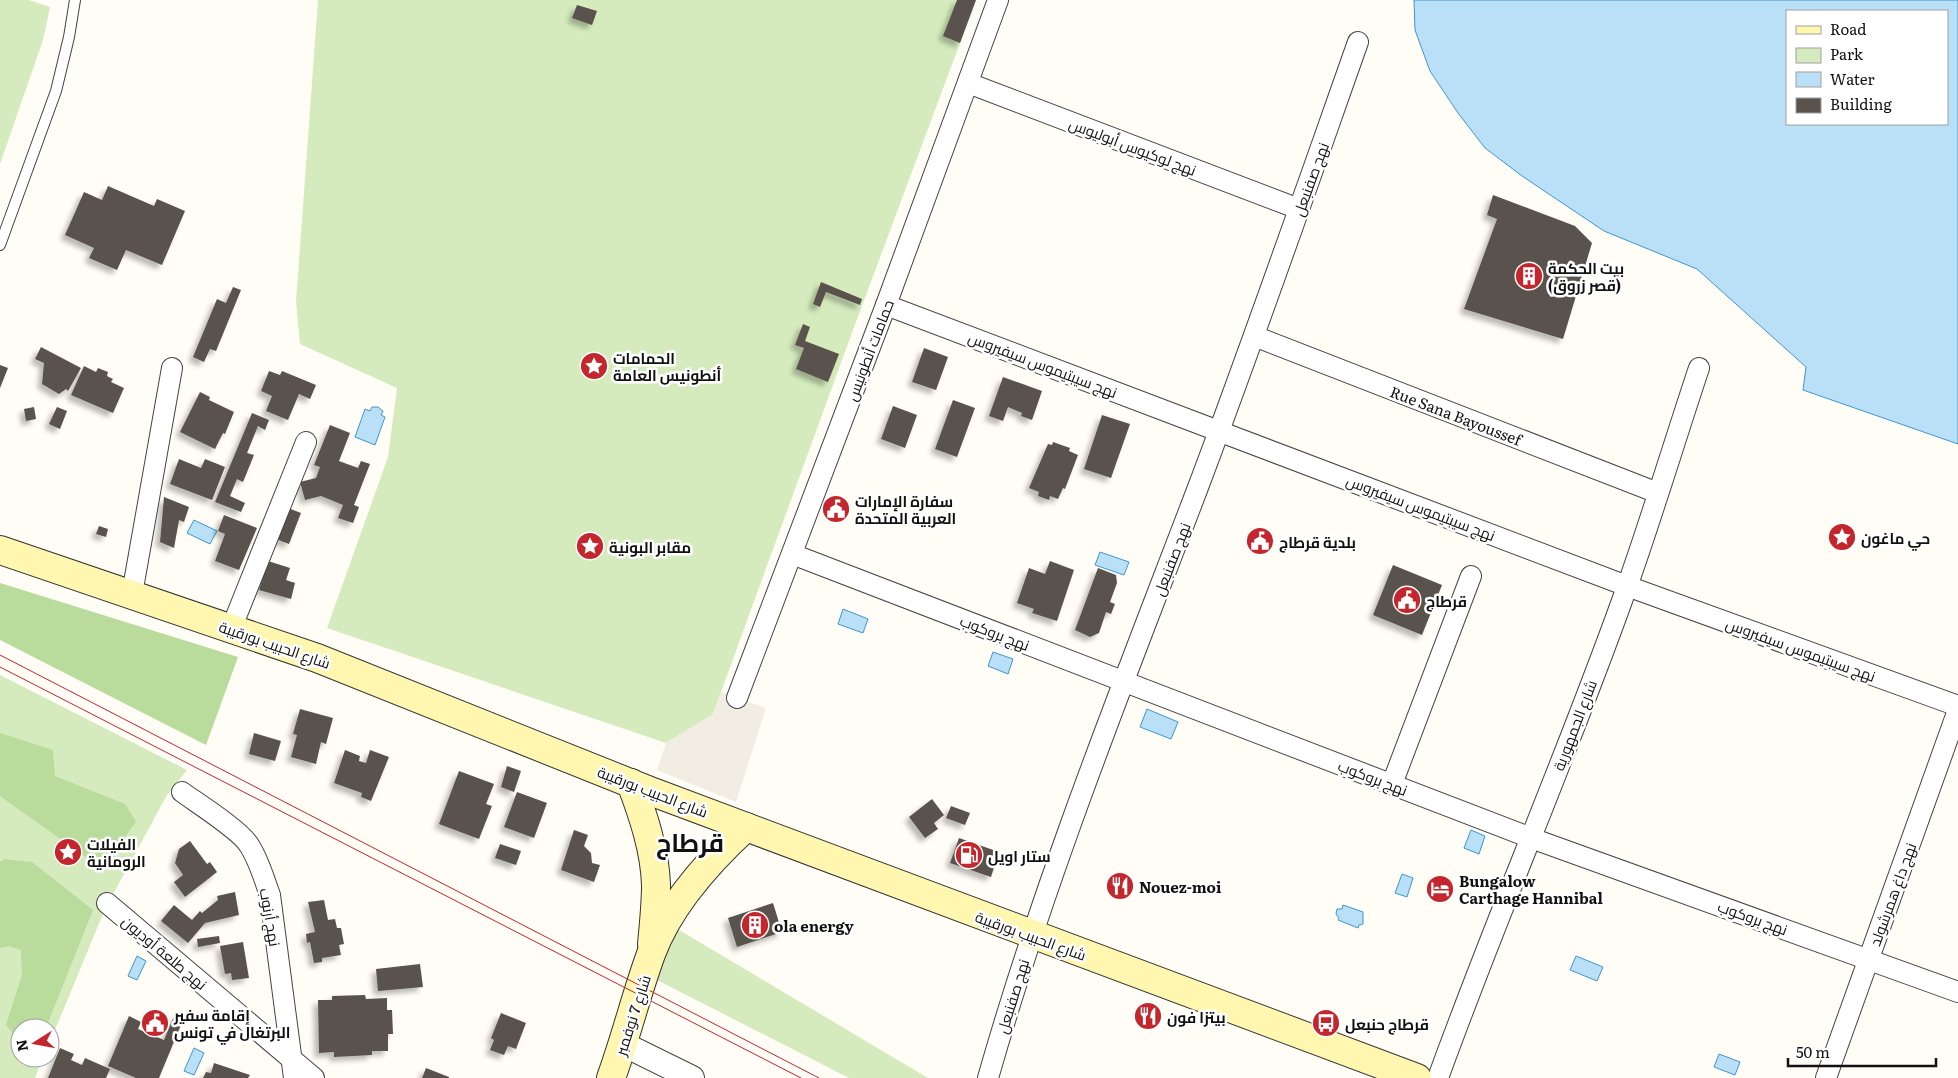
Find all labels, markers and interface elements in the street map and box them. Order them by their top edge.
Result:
legend [1786,10,1948,125]
text: Road [1830,17,1866,40]
text: Park [1830,42,1864,65]
text: Water [1830,67,1875,90]
text: Building [1830,92,1892,115]
street label: نهج لوكيوس أبوليوس [1066,111,1200,182]
street label: نهج صفنبعل [1286,139,1335,219]
place label: بيت الحكمة (قصر زروق) [1548,256,1624,296]
building icon: بيت الحكمة (قصر زروق) [1514,261,1544,291]
street label: حمامات أنطونيس [839,296,899,404]
street label: نهج سيبتيموس سيفيروس [965,325,1121,404]
place label: الحمامات أنطونيس العامة [613,346,722,386]
place icon: الحمامات أنطونيس العامة [579,351,609,381]
street label: Rue Sana Bayoussef [1387,379,1526,451]
street label: نهج سيبتيموس سيفيروس [1343,468,1499,547]
place label: سفارة الإمارات العربية المتحدة [855,489,956,529]
public building icon: سفارة الإمارات العربية المتحدة [821,494,851,524]
street label: نهج صفنبعل [1146,519,1196,599]
place icon: حي ماغون [1827,522,1857,552]
public building icon: بلدية قرطاج [1245,526,1275,556]
place label: حي ماغون [1861,526,1930,551]
place label: بلدية قرطاج [1279,530,1356,553]
place icon: مقابر البونية [575,531,605,561]
place label: مقابر البونية [609,535,691,558]
public building icon: قرطاج [1392,585,1422,615]
place label: قرطاج [1426,589,1467,612]
street label: نهج بروكوب [956,608,1033,657]
street label: نهج سيبتيموس سيفيروس [1722,611,1879,688]
street label: شارع الحبيب بورقيبة [216,614,334,675]
street label: شارع الجمهورية [1546,676,1603,774]
street label: نهج بروكوب [1334,753,1411,802]
street label: شارع الحبيب بورقيبة [594,759,712,824]
district label: قرطاج [656,823,724,860]
place label: الفيلات الرومانية [87,832,146,872]
place icon: الفيلات الرومانية [53,837,83,867]
street label: نهج داغ همرشولد [1863,839,1922,949]
fuel station icon: ستار اويل [954,840,984,870]
place label: ستار اويل [988,844,1051,867]
place label: Bungalow Carthage Hannibal [1459,869,1603,909]
restaurant icon: Nouez-moi [1105,871,1135,901]
hotel icon: Bungalow Carthage Hannibal [1425,874,1455,904]
place label: Nouez-moi [1139,875,1222,898]
street label: نهج أرنوب [254,886,287,948]
street label: نهج بروكوب [1714,894,1791,941]
street label: شارع الحبيب بورقيبة [972,904,1090,967]
street label: نهج طلعة أوديون [117,909,213,995]
building icon: ola energy [740,910,770,940]
place label: ola energy [774,914,855,937]
street label: نهج صفنبعل [990,956,1035,1037]
street label: شارع 7 نوفمبر [608,972,657,1060]
restaurant icon: بيتزا فون [1133,1001,1163,1031]
place label: إقامة سفير البرتغال في تونس [173,1003,291,1045]
place label: بيتزا فون [1167,1005,1226,1028]
public building icon: إقامة سفير البرتغال في تونس [140,1008,170,1038]
bus stop icon: قرطاج حنبعل [1311,1008,1341,1038]
place label: قرطاج حنبعل [1345,1012,1429,1035]
north arrow [10,1018,60,1068]
scale bar [1788,1036,1936,1068]
text: N [10,1038,32,1053]
text: 50 m [1796,1040,1830,1063]

